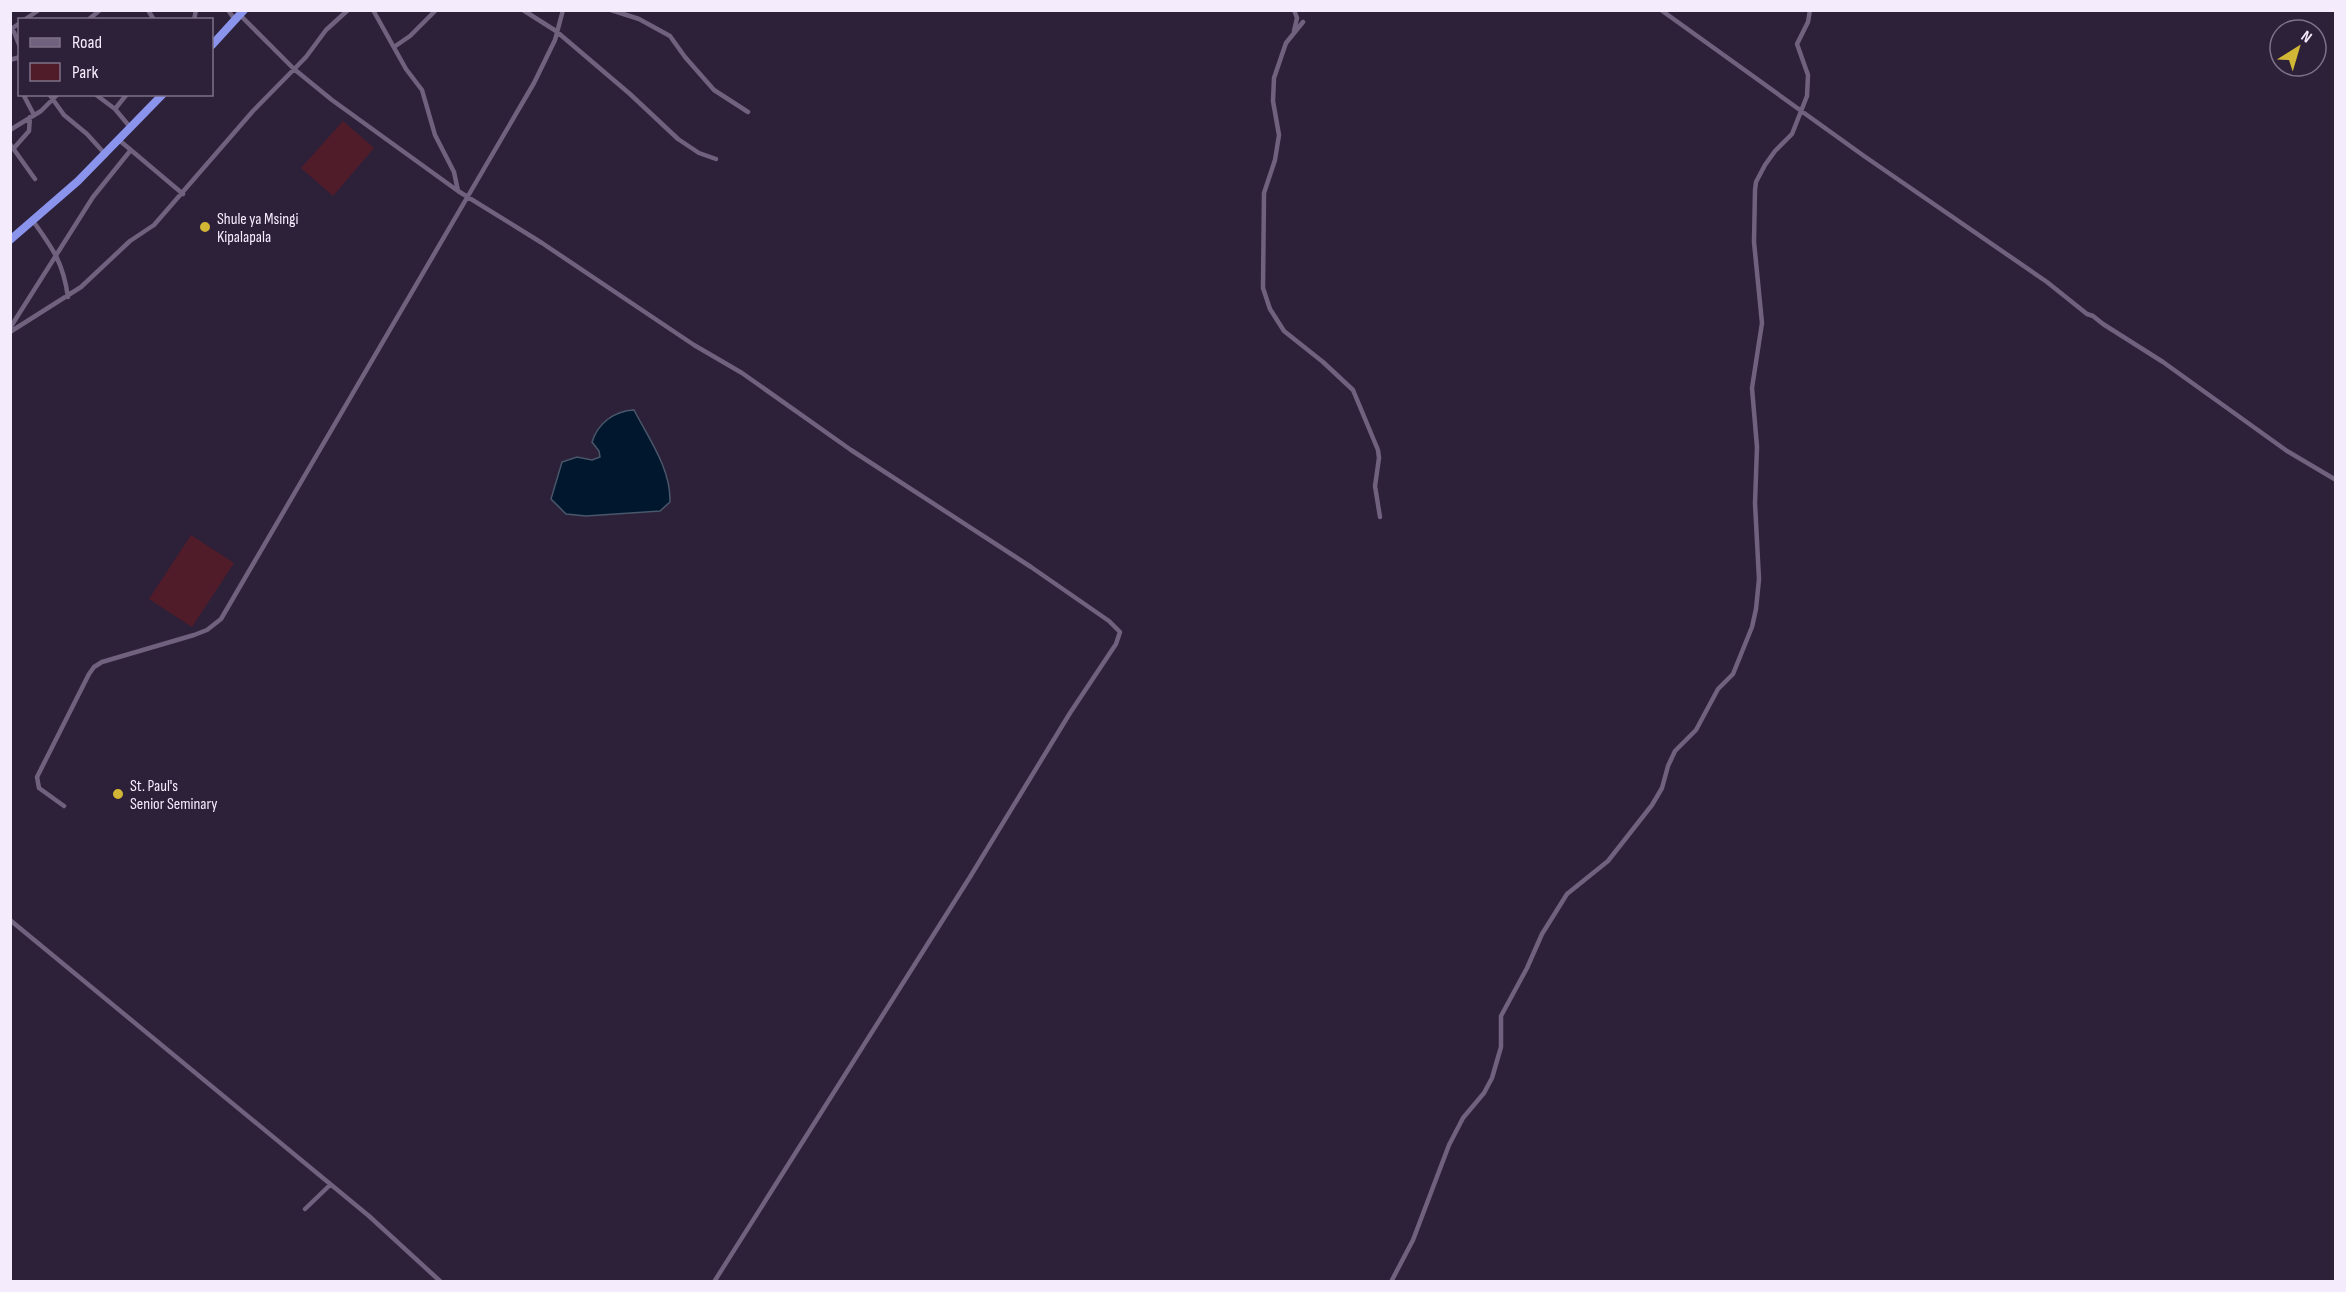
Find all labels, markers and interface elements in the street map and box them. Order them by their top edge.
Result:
legend [18,18,213,96]
north arrow [2268,18,2328,78]
text: N [2297,27,2315,47]
text: Road [72,32,102,53]
text: Park [72,62,98,83]
place label: Shule ya Msingi Kipalapala [217,210,298,247]
marker: Shule ya Msingi Kipalapala [198,220,212,234]
place label: St. Paul's Senior Seminary [130,777,217,814]
marker: St. Paul's Senior Seminary [111,787,125,801]

